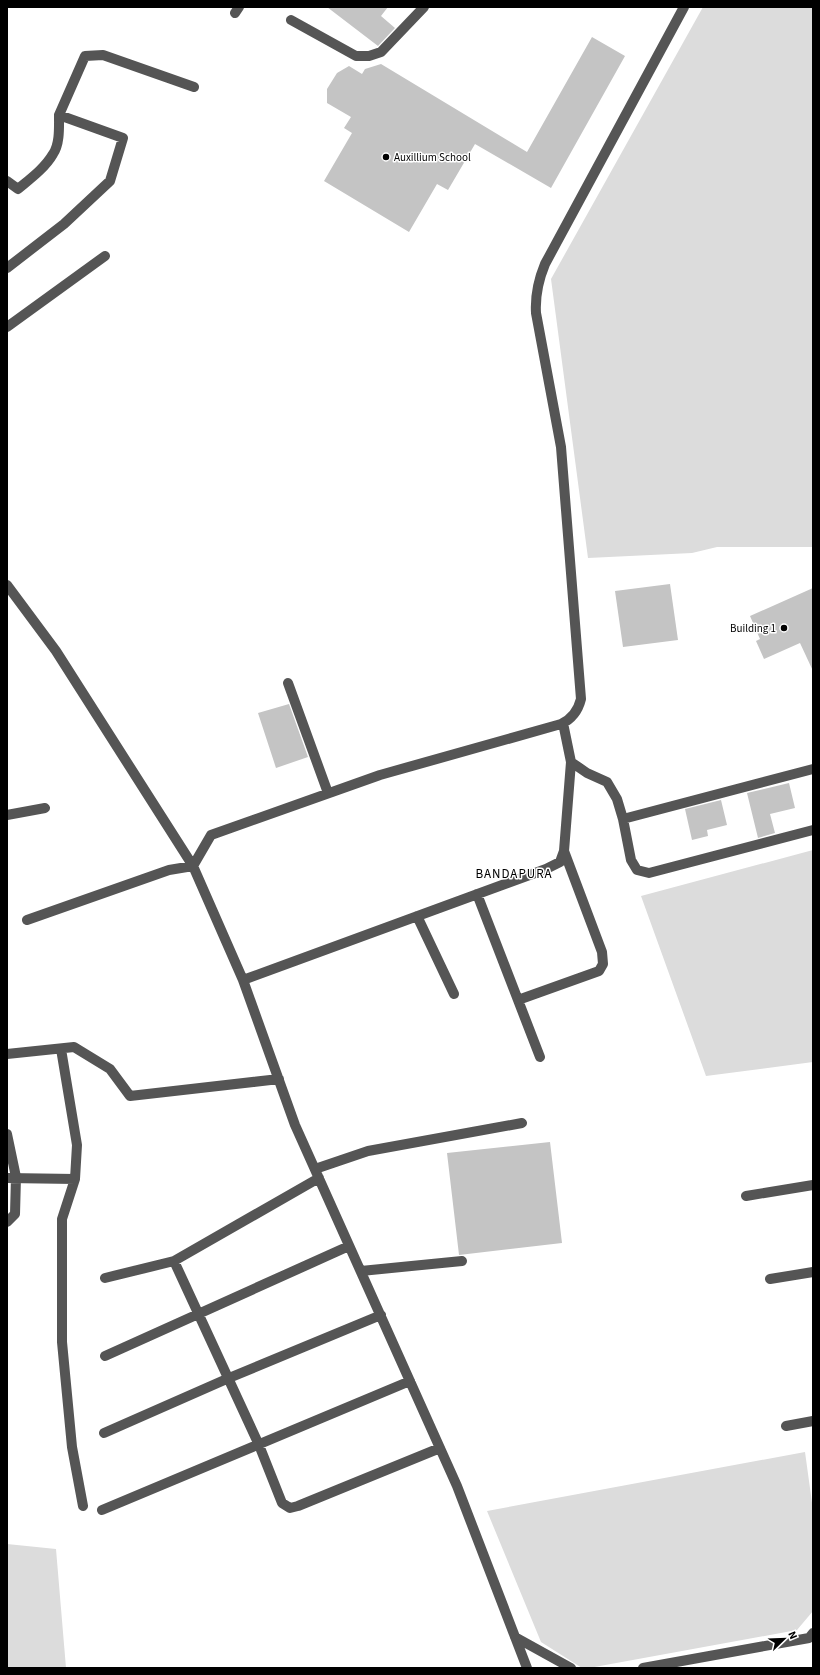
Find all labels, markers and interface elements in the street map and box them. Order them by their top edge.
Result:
place label: Auxillium School [394,150,471,165]
marker: Auxillium School [381,152,391,162]
place label: Building 1 [730,621,776,636]
marker: Building 1 [779,623,789,633]
district label: BANDAPURA [475,865,553,883]
north arrow [764,1619,804,1659]
text: N [784,1629,801,1642]

